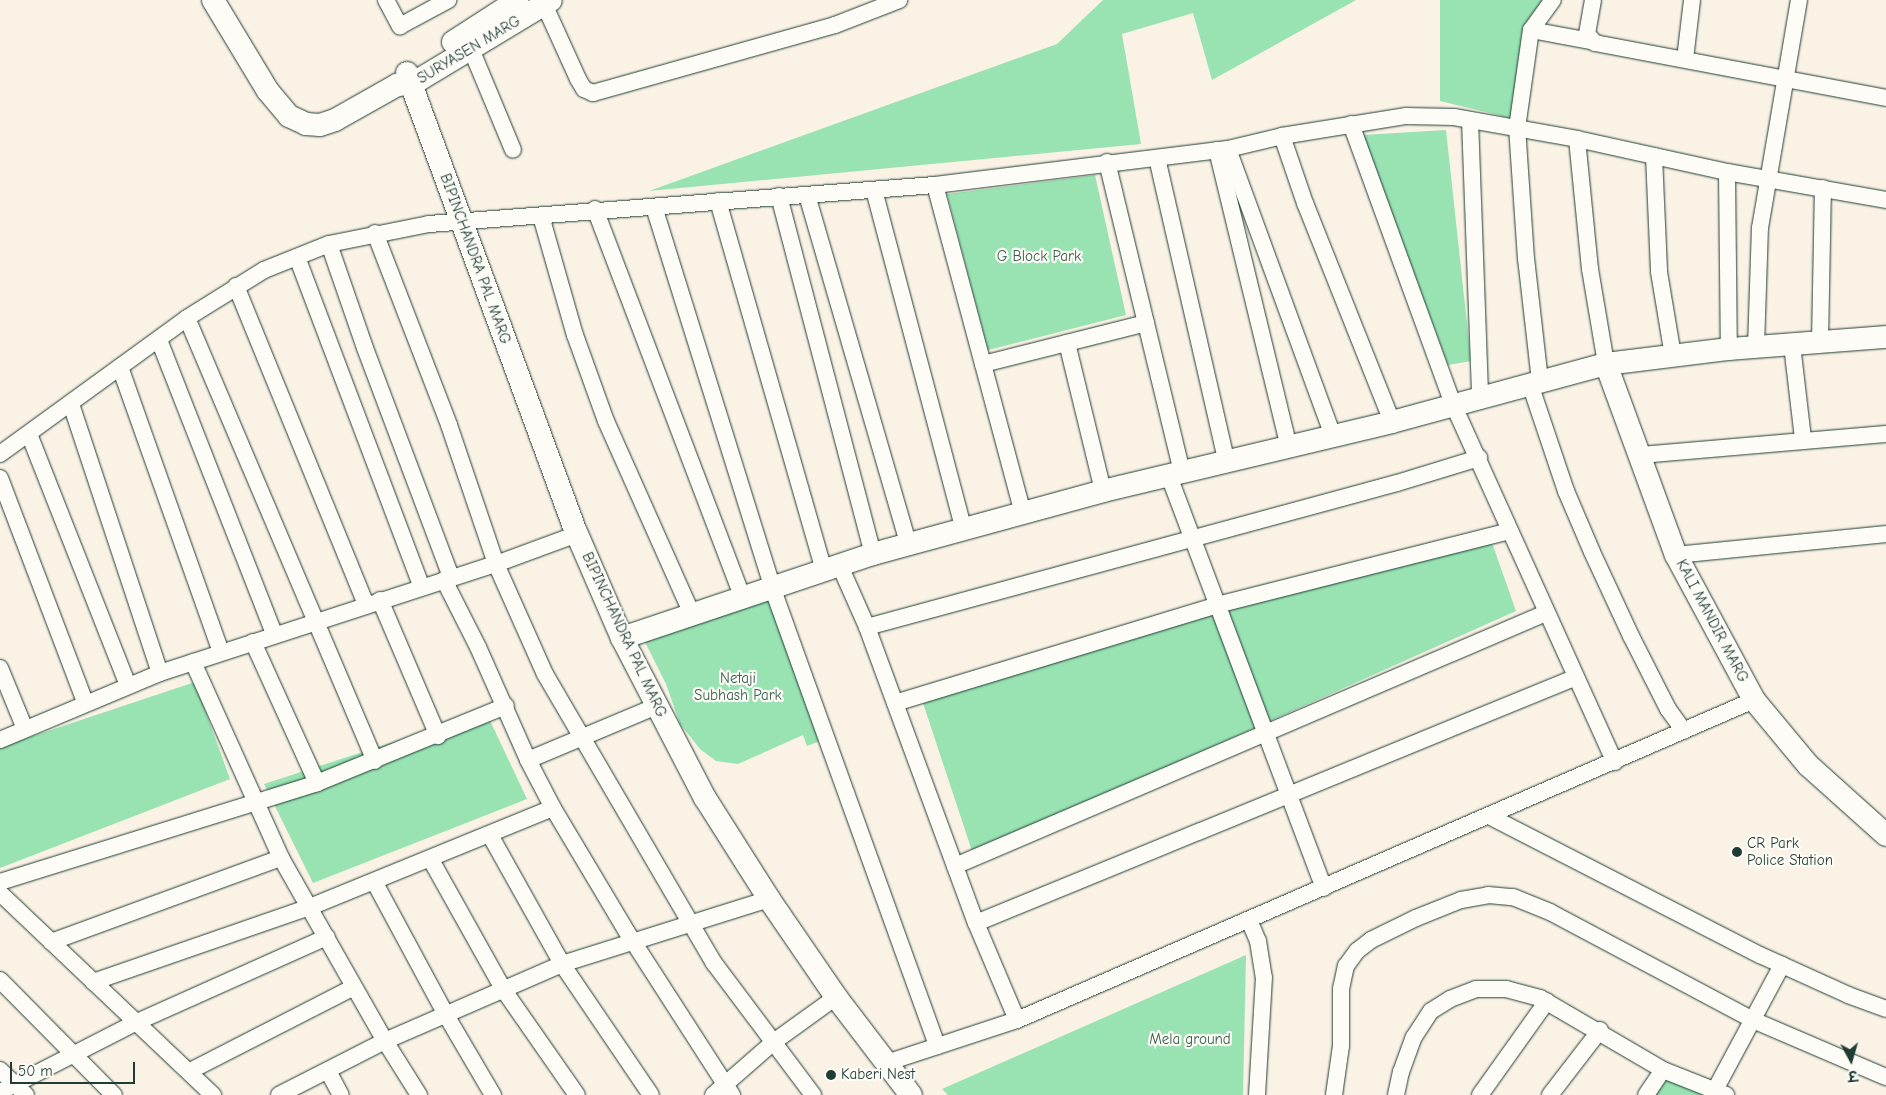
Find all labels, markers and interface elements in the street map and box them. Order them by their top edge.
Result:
street label: SURYASEN MARG [414,12,524,88]
street label: BIPINCHANDRA PAL MARG [436,171,514,347]
park label: G Block Park [997,248,1081,266]
street label: BIPINCHANDRA PAL MARG [578,550,670,720]
street label: KALI MANDIR MARG [1672,557,1752,685]
park label: Netaji Subhash Park [694,669,782,704]
place label: CR Park Police Station [1747,834,1833,869]
marker: CR Park Police Station [1731,846,1743,858]
park label: Mela ground [1149,1031,1231,1049]
north arrow [1826,1035,1876,1085]
scale bar [12,1052,138,1084]
text: 50 m [18,1062,53,1080]
place label: Kaberi Nest [841,1066,915,1084]
text: उ [1847,1066,1858,1084]
marker: Kaberi Nest [825,1069,837,1081]

